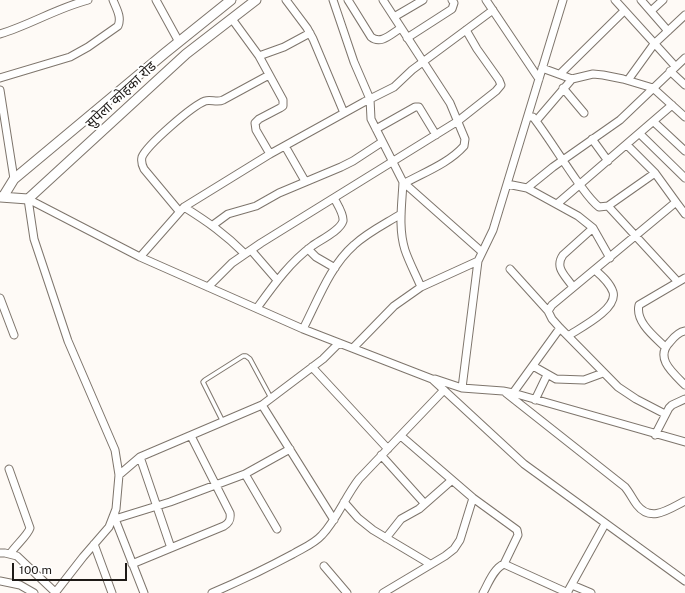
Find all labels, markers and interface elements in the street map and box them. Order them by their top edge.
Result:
street label: सुपेला कोहका रोड [82,58,160,132]
scale bar [14,555,129,581]
text: 100 m [19,563,52,577]

